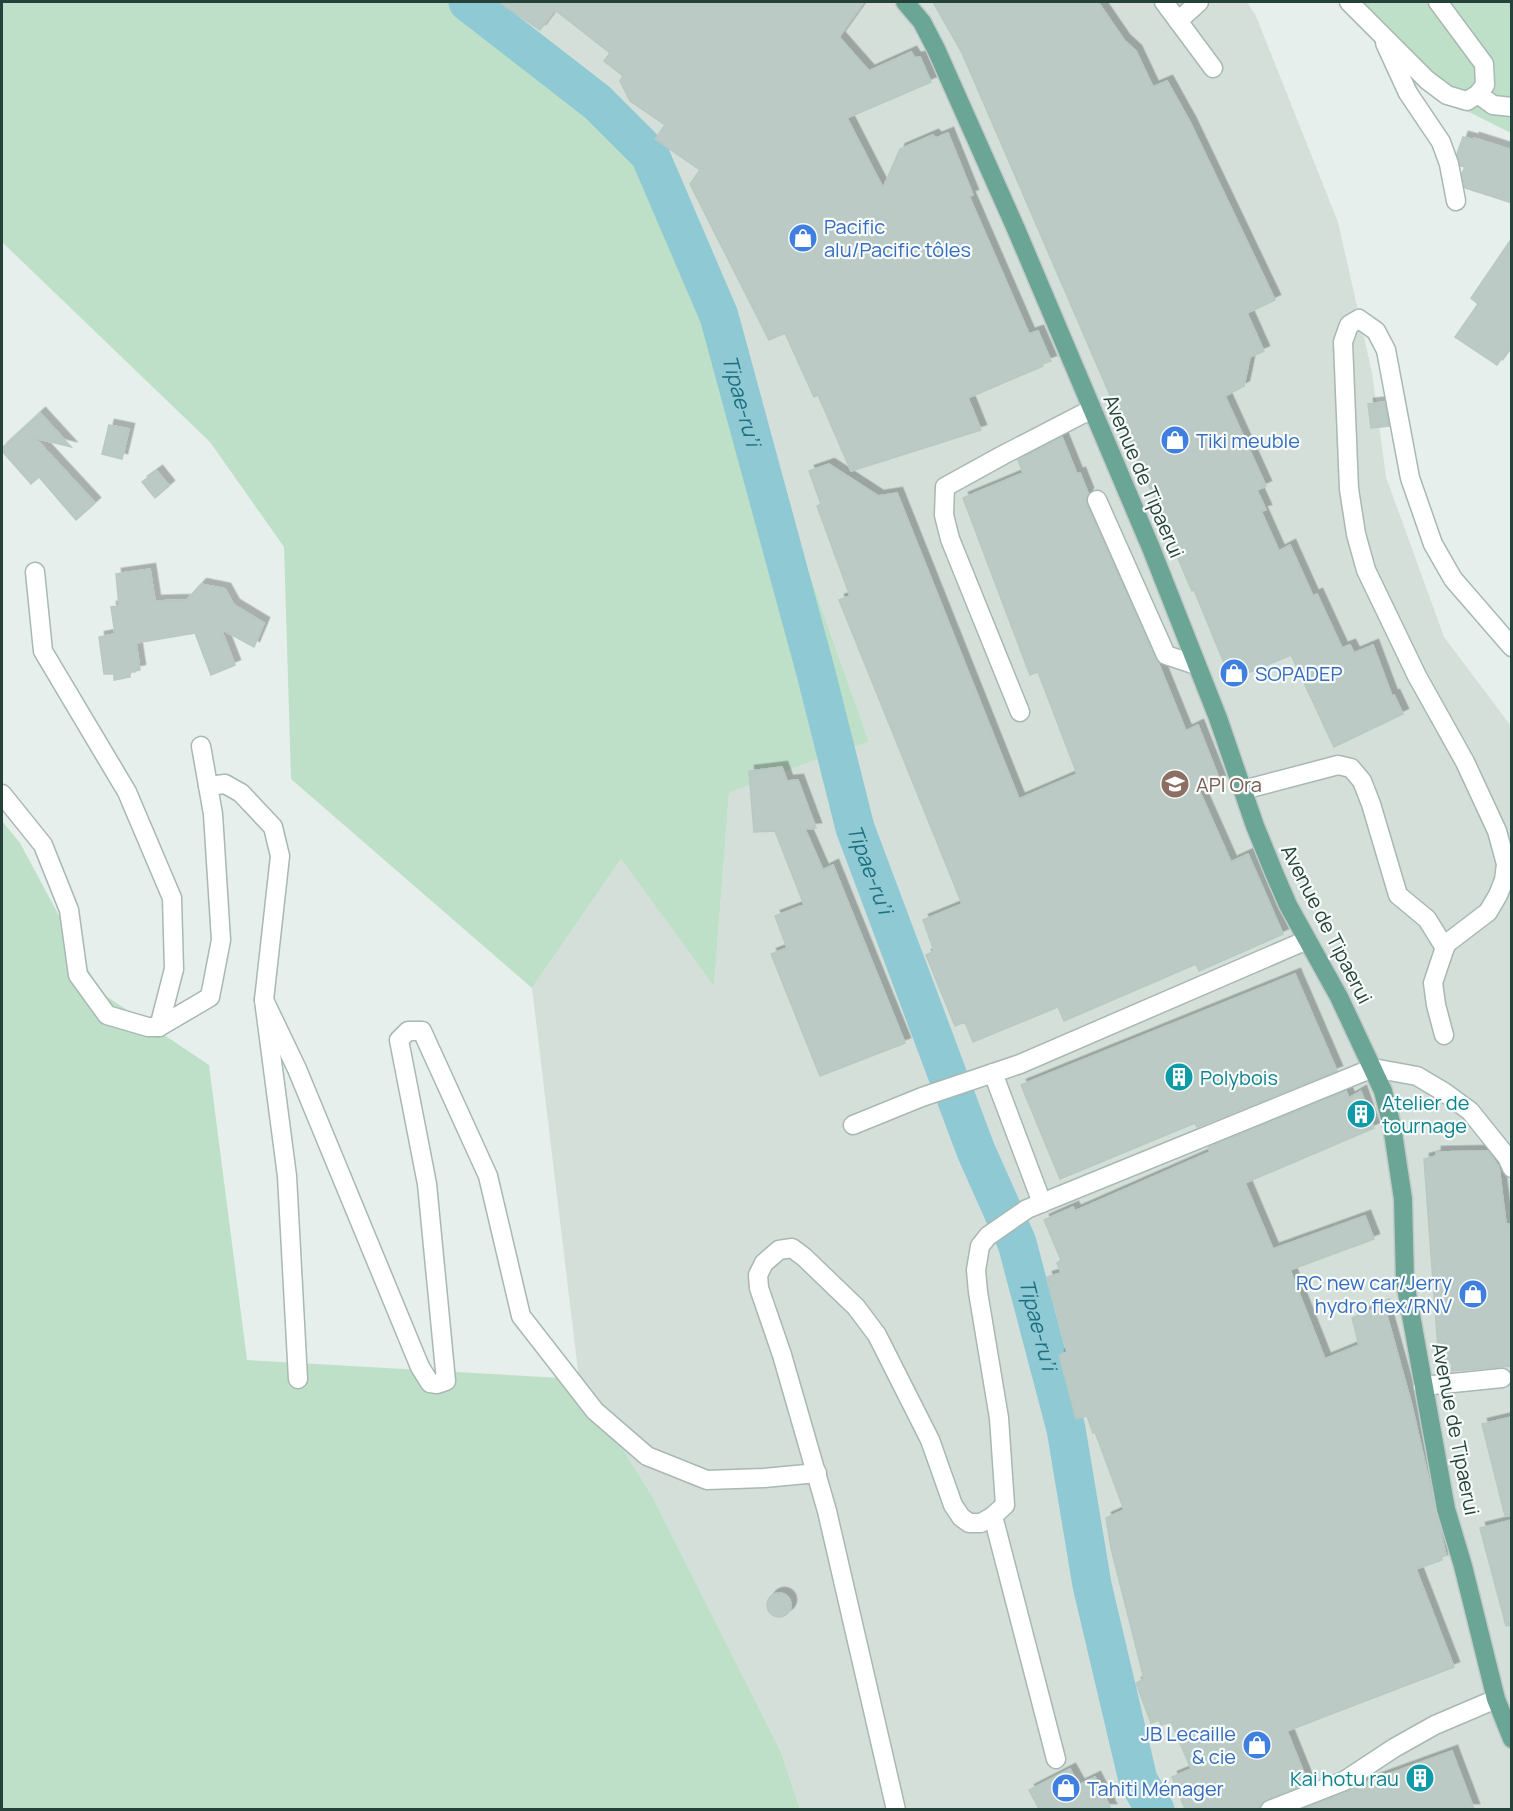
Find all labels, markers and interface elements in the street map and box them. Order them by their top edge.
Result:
place label: Pacific alu/Pacific tôles [824,213,971,263]
shop icon: Pacific alu/Pacific tôles [787,222,819,254]
water label: Tipae-ru’i [716,352,768,452]
street label: Avenue de Tipaerui [1097,390,1191,562]
shop icon: Tiki meuble [1159,424,1191,456]
place label: Tiki meuble [1196,427,1300,454]
shop icon: SOPADEP [1218,657,1250,689]
place label: SOPADEP [1255,660,1342,687]
school or university icon: API Ora [1159,768,1191,800]
place label: API Ora [1196,771,1262,798]
water label: Tipae-ru’i [841,821,901,920]
street label: Avenue de Tipaerui [1275,840,1379,1008]
building icon: Polybois [1163,1061,1195,1093]
place label: Polybois [1200,1064,1278,1091]
place label: Atelier de tournage [1382,1089,1469,1139]
building icon: Atelier de tournage [1345,1098,1377,1130]
place label: RC new car/Jerry hydro flex/RNV [1296,1269,1452,1319]
water label: Tipae-ru’i [1013,1276,1065,1376]
shop icon: RC new car/Jerry hydro flex/RNV [1457,1278,1489,1310]
street label: Avenue de Tipaerui [1426,1341,1486,1517]
place label: JB Lecaille & cie [1141,1720,1236,1770]
shop icon: JB Lecaille & cie [1241,1729,1273,1761]
building icon: Kai hotu rau [1404,1762,1436,1794]
place label: Kai hotu rau [1290,1765,1399,1792]
shop icon: Tahiti Ménager [1050,1772,1082,1804]
place label: Tahiti Ménager [1087,1775,1224,1802]

